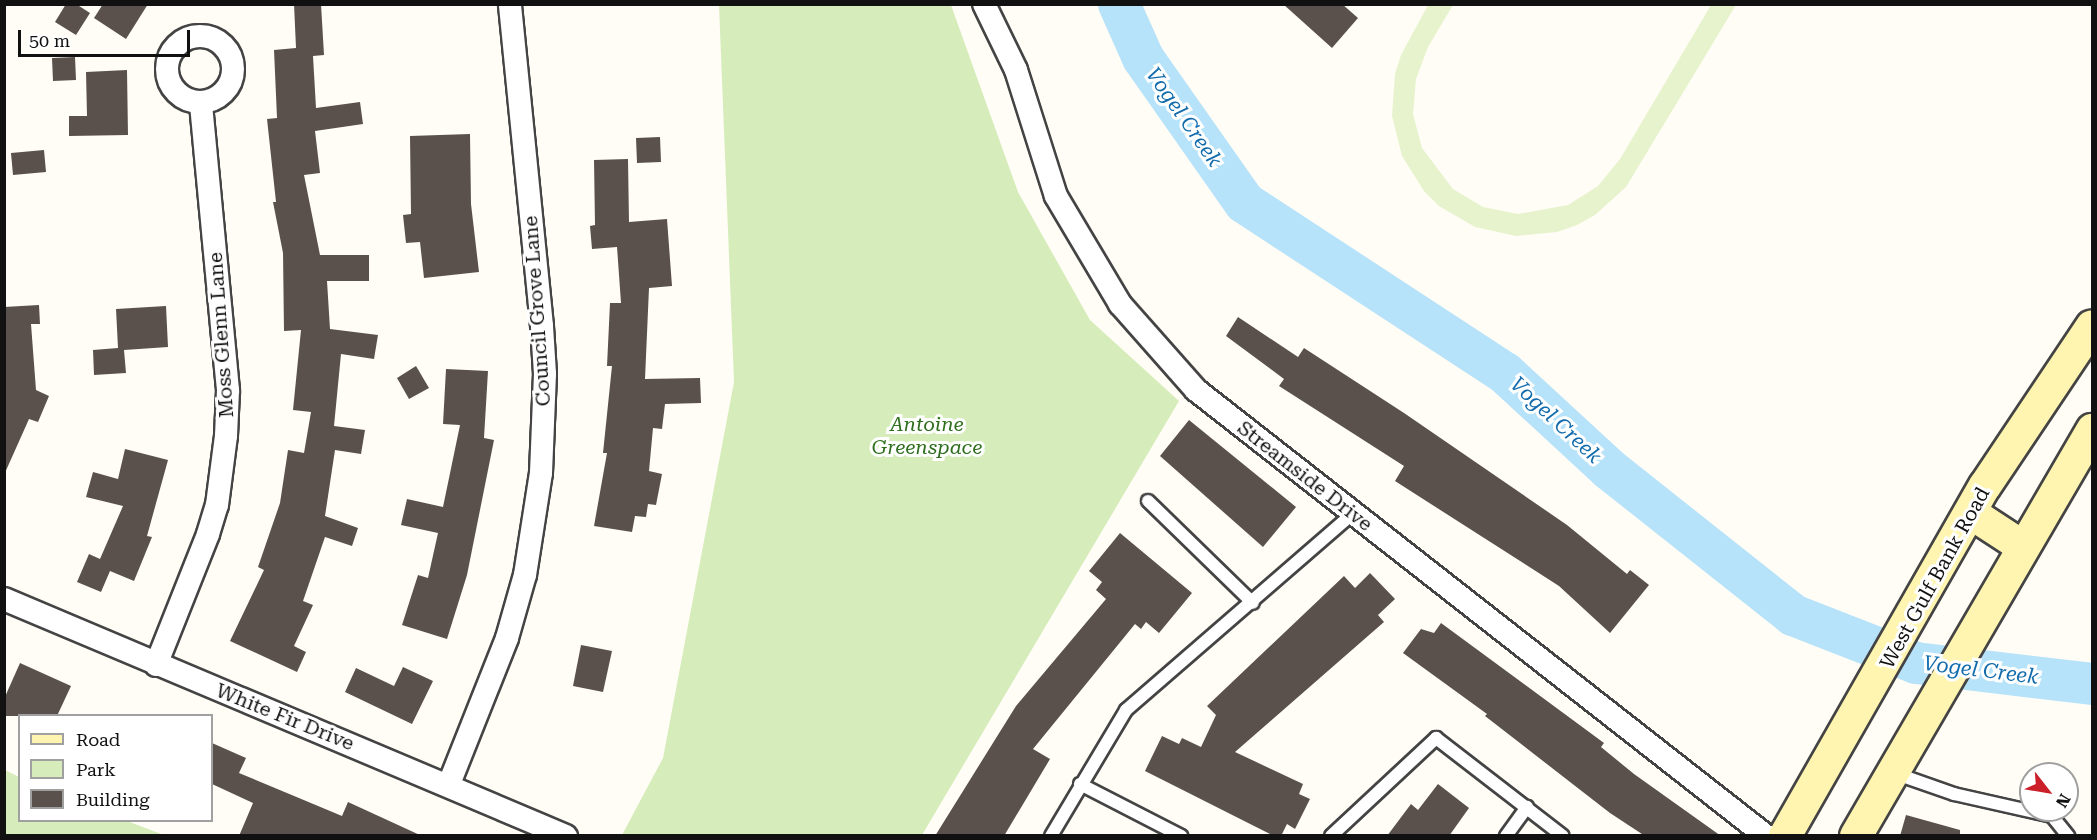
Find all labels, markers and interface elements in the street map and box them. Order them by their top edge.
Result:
scale bar [21,18,194,56]
text: 50 m [29,30,70,51]
water label: Vogel Creek [1141,63,1227,171]
street label: Council Grove Lane [518,215,556,407]
street label: Moss Glenn Lane [203,251,239,419]
water label: Vogel Creek [1505,371,1607,469]
park label: Antoine Greenspace [872,412,982,459]
street label: Streamside Drive [1233,416,1377,536]
street label: West Gulf Bank Road [1875,483,1995,673]
water label: Vogel Creek [1922,650,2040,690]
street label: White Fir Drive [212,678,358,756]
legend [18,714,213,822]
text: Road [76,729,120,750]
text: Park [76,759,116,780]
north arrow [2019,762,2079,822]
text: Building [76,789,150,810]
text: N [2052,790,2074,811]

